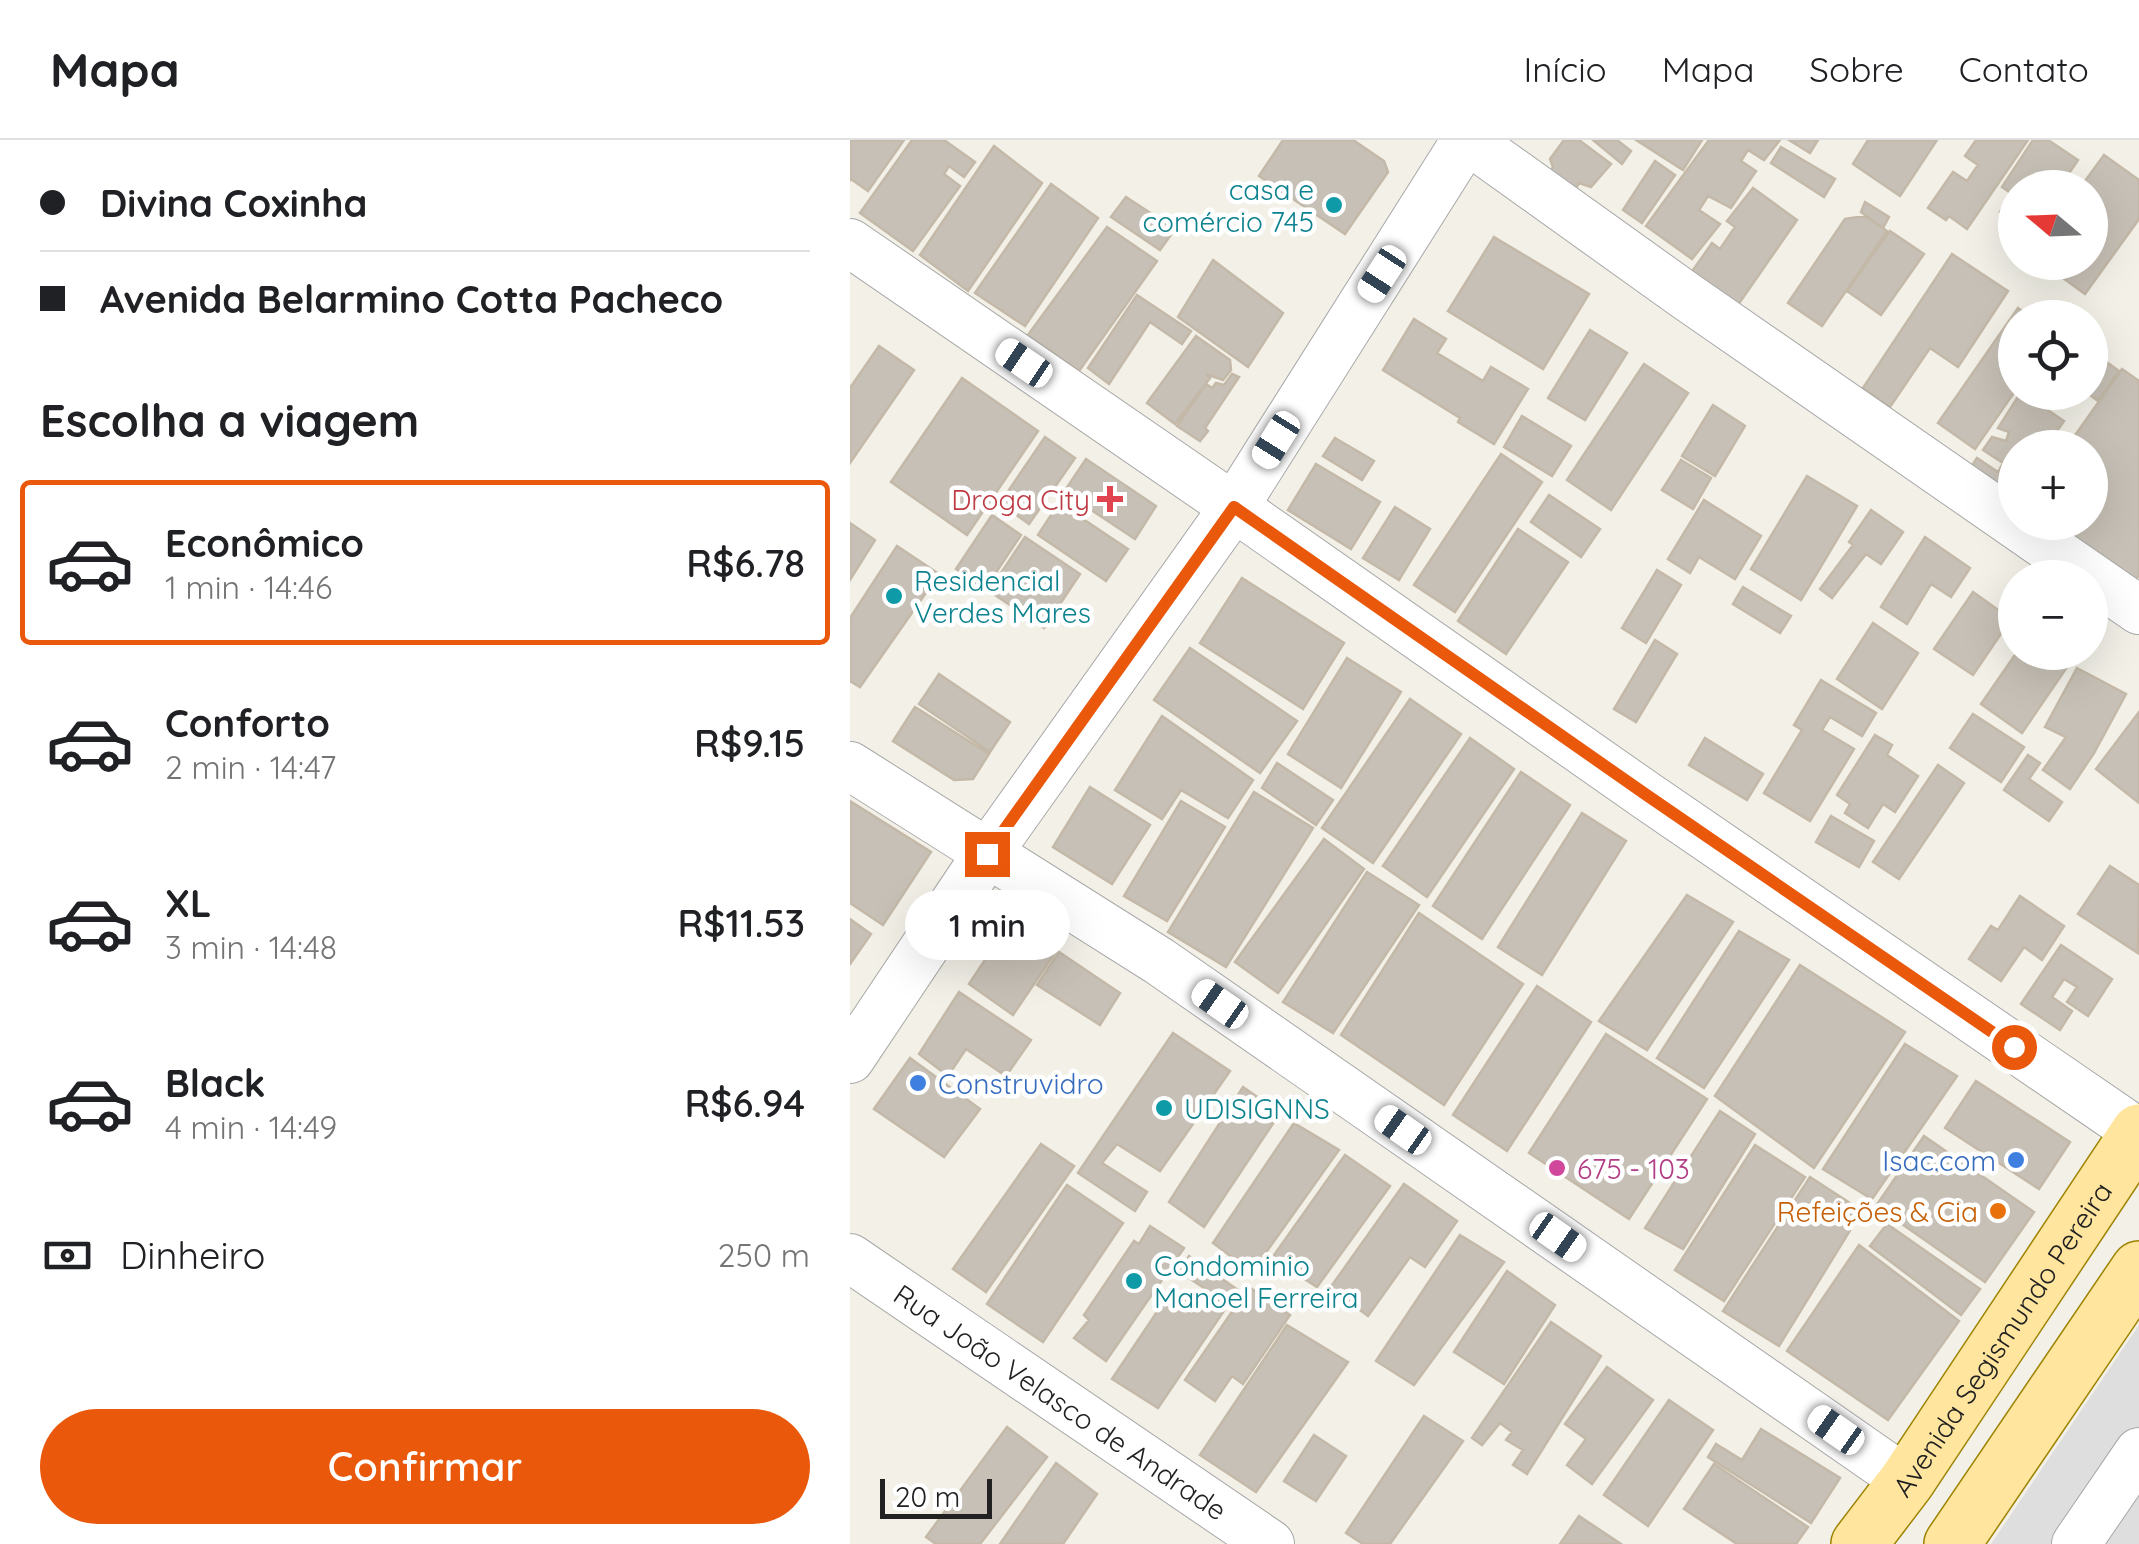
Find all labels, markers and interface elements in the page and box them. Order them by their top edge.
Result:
text: Mapa [50,39,180,99]
text: Início [1524,47,1607,91]
text: Mapa [1662,47,1754,91]
text: Sobre [1809,47,1904,91]
text: Contato [1959,47,2089,91]
north arrow [1998,170,2108,280]
map controls [1998,170,2108,670]
place label: casa e comércio 745 [1143,172,1314,239]
text: Divina Coxinha [100,179,367,227]
marker: casa e comércio 745 [1323,194,1345,216]
car [1353,241,1411,307]
text: Avenida Belarmino Cotta Pacheco [100,275,723,323]
button: locate [1998,300,2108,410]
car [991,334,1057,392]
text: Escolha a viagem [40,392,419,448]
car [1247,407,1305,473]
button: + [1998,430,2108,540]
place label: Droga City [951,482,1090,517]
marker: Droga City [1099,488,1121,510]
icon: car [45,518,135,608]
text: Econômico [165,519,364,567]
text: R$6.78 [686,539,805,587]
button: − [1998,560,2108,670]
place label: Residencial Verdes Mares [914,563,1091,630]
text: 1 min · 14:46 [165,567,332,607]
marker: Residencial Verdes Mares [883,585,905,607]
icon: car [45,698,135,788]
text: Conforto [165,699,330,747]
text: R$9.15 [694,719,805,767]
text: 2 min · 14:47 [165,747,336,787]
route end [965,832,1010,877]
icon: car [45,878,135,968]
text: XL [165,879,211,927]
callout: 1 min [904,889,1070,959]
text: R$11.53 [677,899,805,947]
text: 1 min [949,905,1026,945]
text: 3 min · 14:48 [165,927,337,967]
car [1187,975,1253,1033]
route start [1992,1025,2037,1070]
icon: car [45,1058,135,1148]
text: Black [165,1059,265,1107]
place label: Construvidro [938,1066,1104,1101]
marker: Construvidro [907,1072,929,1094]
text: R$6.94 [684,1079,805,1127]
place label: UDISIGNNS [1184,1091,1330,1126]
marker: UDISIGNNS [1153,1097,1175,1119]
car [1370,1101,1436,1159]
text: 4 min · 14:49 [165,1107,337,1147]
place label: Isac.com [1882,1143,1996,1178]
marker: Isac.com [2005,1149,2027,1171]
place label: 675 - 103 [1577,1151,1690,1186]
marker: 675 - 103 [1546,1157,1568,1179]
street label: Avenida Segismundo Pereira [1884,1175,2119,1503]
place label: Refeições & Cia [1777,1194,1978,1229]
marker: Refeições & Cia [1987,1200,2009,1222]
car [1525,1208,1591,1266]
icon: cash [40,1228,95,1283]
text: Dinheiro [120,1231,265,1279]
text: 250 m [718,1235,810,1275]
place label: Condominio Manoel Ferreira [1154,1248,1359,1315]
marker: Condominio Manoel Ferreira [1123,1270,1145,1292]
street label: Rua João Velasco de Andrade [888,1276,1234,1527]
car [1803,1401,1869,1459]
button: Confirmar [40,1409,810,1524]
scale bar [880,1474,992,1518]
text: 20 m [895,1479,960,1514]

